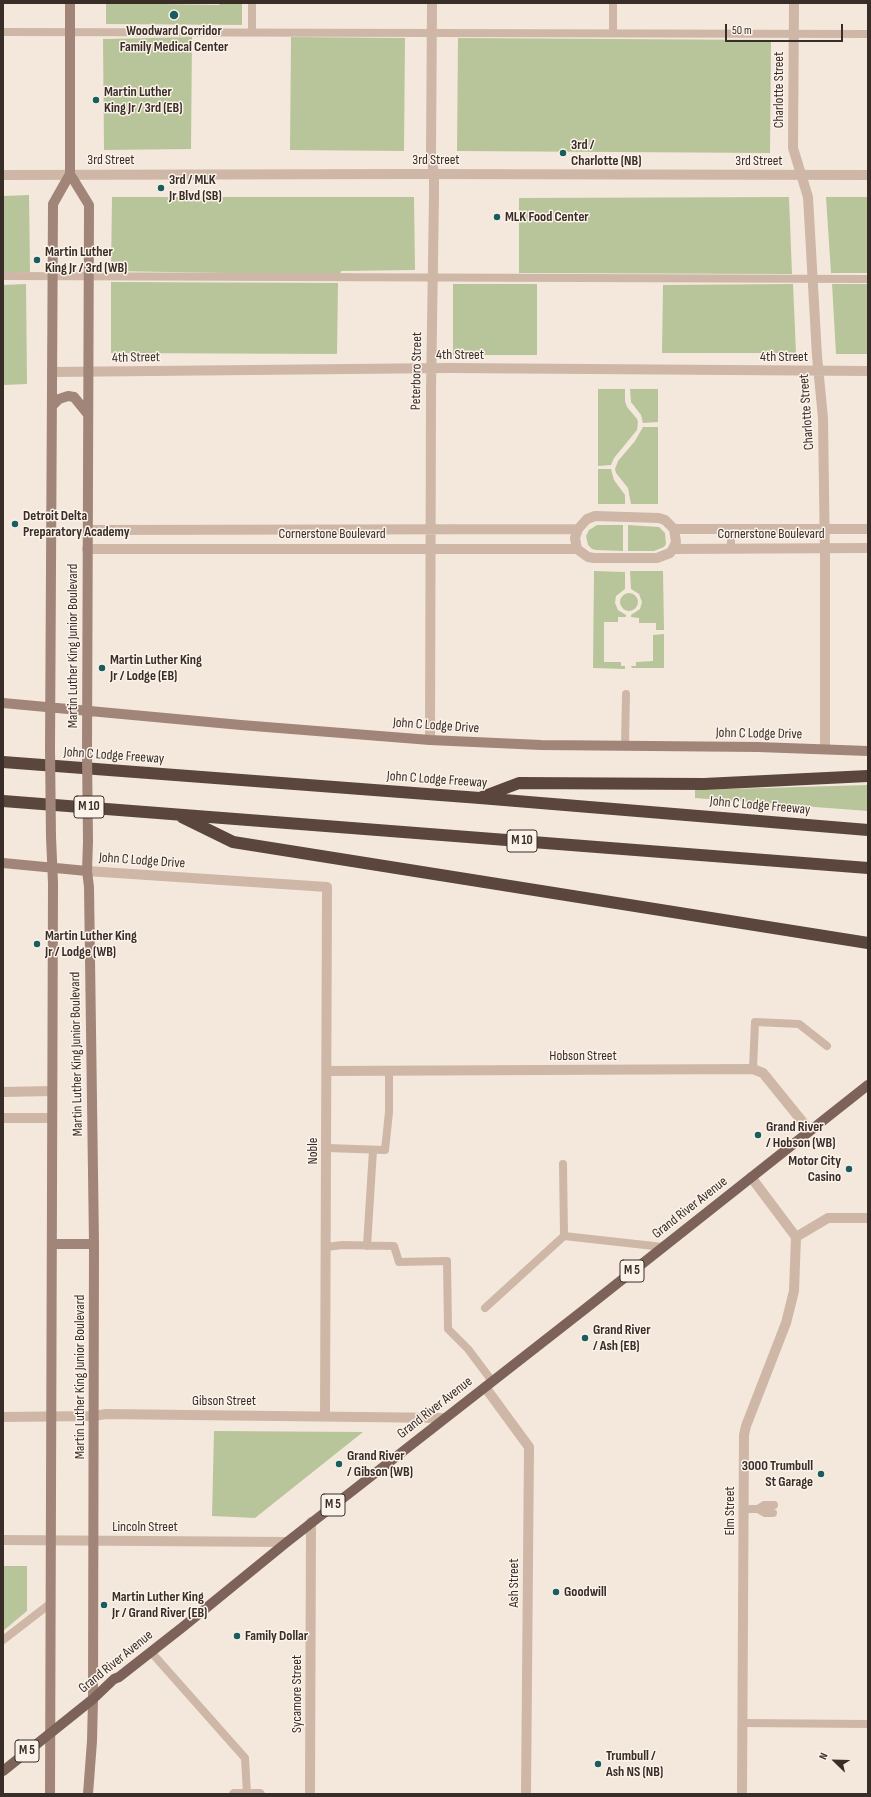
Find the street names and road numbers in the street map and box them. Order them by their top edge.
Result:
street label: Charlotte Street [771,52,787,128]
street label: 3rd Street [87,152,135,168]
street label: 3rd Street [412,152,460,168]
street label: 3rd Street [735,153,783,169]
street label: Peterboro Street [408,332,426,410]
street label: 4th Street [436,347,484,363]
street label: 4th Street [112,349,160,367]
street label: 4th Street [760,349,808,365]
street label: Charlotte Street [796,373,818,451]
street label: Cornerstone Boulevard [278,526,386,542]
street label: Cornerstone Boulevard [717,526,825,542]
street label: Martin Luther King Junior Boulevard [65,564,81,728]
street label: John C Lodge Drive [392,715,480,737]
street label: John C Lodge Drive [716,725,802,743]
street label: John C Lodge Freeway [63,744,165,768]
street label: John C Lodge Freeway [386,768,488,792]
street label: John C Lodge Freeway [709,793,811,819]
road number: M 10 [74,796,104,818]
road number: M 10 [507,830,537,852]
street label: John C Lodge Drive [98,850,186,872]
street label: Martin Luther King Junior Boulevard [67,972,87,1136]
street label: Hobson Street [549,1048,617,1064]
street label: Noble [305,1138,321,1164]
street label: Grand River Avenue [649,1173,731,1243]
road number: M 5 [620,1260,644,1282]
street label: Martin Luther King Junior Boulevard [72,1295,88,1459]
street label: Grand River Avenue [394,1373,476,1443]
street label: Gibson Street [192,1393,256,1409]
street label: Elm Street [722,1486,738,1536]
road number: M 5 [321,1494,345,1516]
street label: Lincoln Street [112,1519,178,1535]
street label: Ash Street [506,1559,522,1607]
street label: Grand River Avenue [75,1627,157,1697]
street label: Sycamore Street [289,1655,305,1733]
road number: M 5 [15,1740,39,1762]

